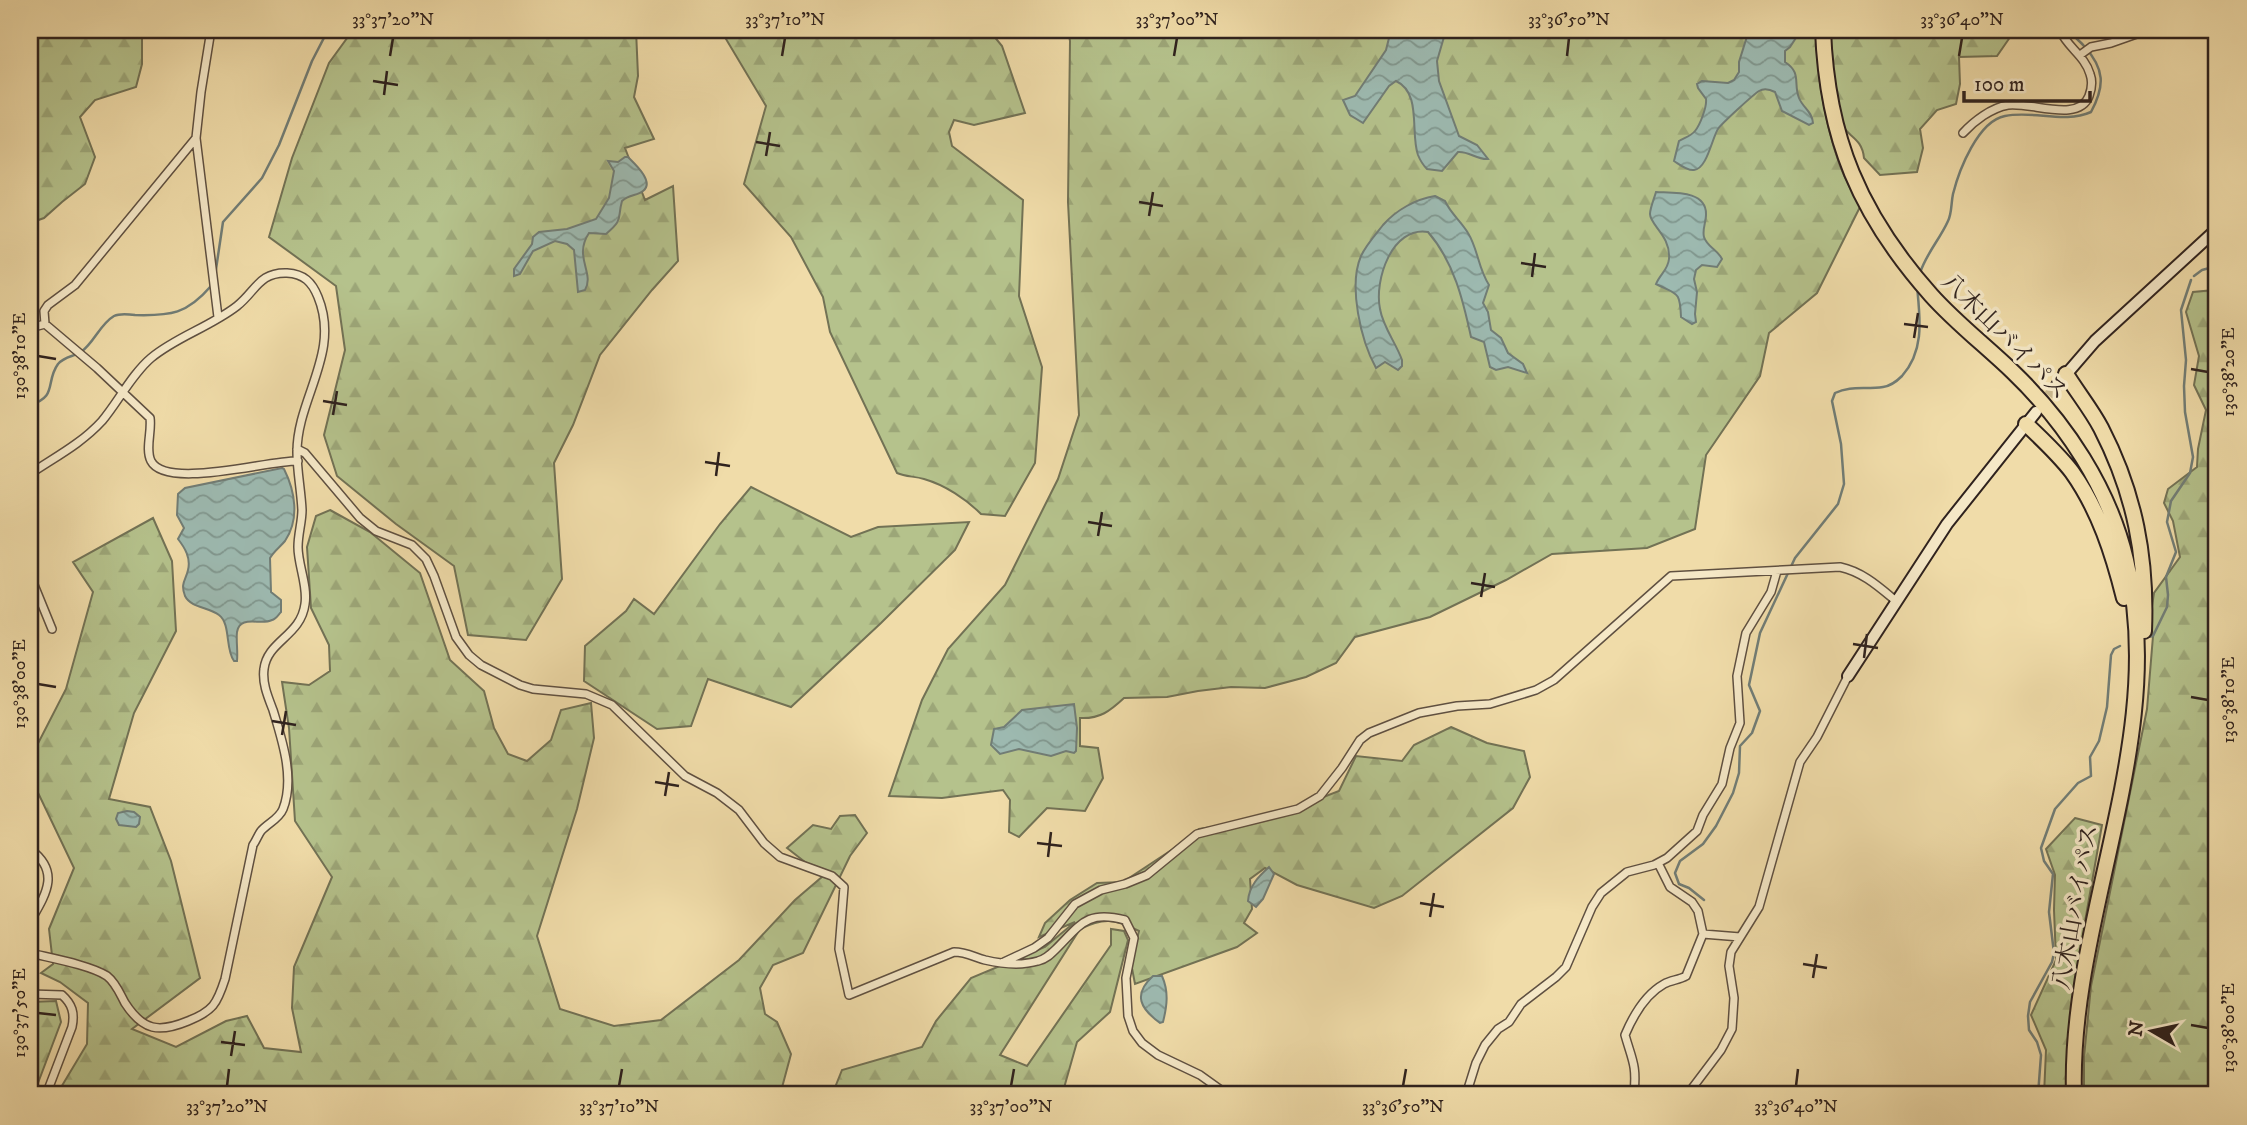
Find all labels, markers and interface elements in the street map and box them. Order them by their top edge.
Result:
text: 33°37'20"N [352,9,434,31]
text: 33°37'10"N [745,9,825,31]
text: 33°37'00"N [1135,9,1219,31]
text: 33°36'50"N [1528,9,1610,31]
text: 33°36'40"N [1920,9,2004,31]
scale bar [1964,60,2090,104]
text: 100 m [1974,72,2025,98]
street label: 八木山バイパス [1934,267,2074,407]
text: 130°38'10"E [9,312,31,400]
text: 130°38'20"E [2218,327,2240,417]
text: 130°38'00"E [9,639,31,729]
text: 130°38'10"E [2218,656,2240,744]
street label: 八木山バイパス [2047,822,2105,992]
text: 130°37'50"E [9,968,31,1058]
text: 130°38'00"E [2218,983,2240,1073]
north arrow [2118,996,2188,1066]
text: N [2124,1019,2149,1038]
text: 33°37'20"N [186,1096,268,1118]
text: 33°37'10"N [579,1096,659,1118]
text: 33°37'00"N [969,1096,1053,1118]
text: 33°36'50"N [1362,1096,1444,1118]
text: 33°36'40"N [1754,1096,1838,1118]

